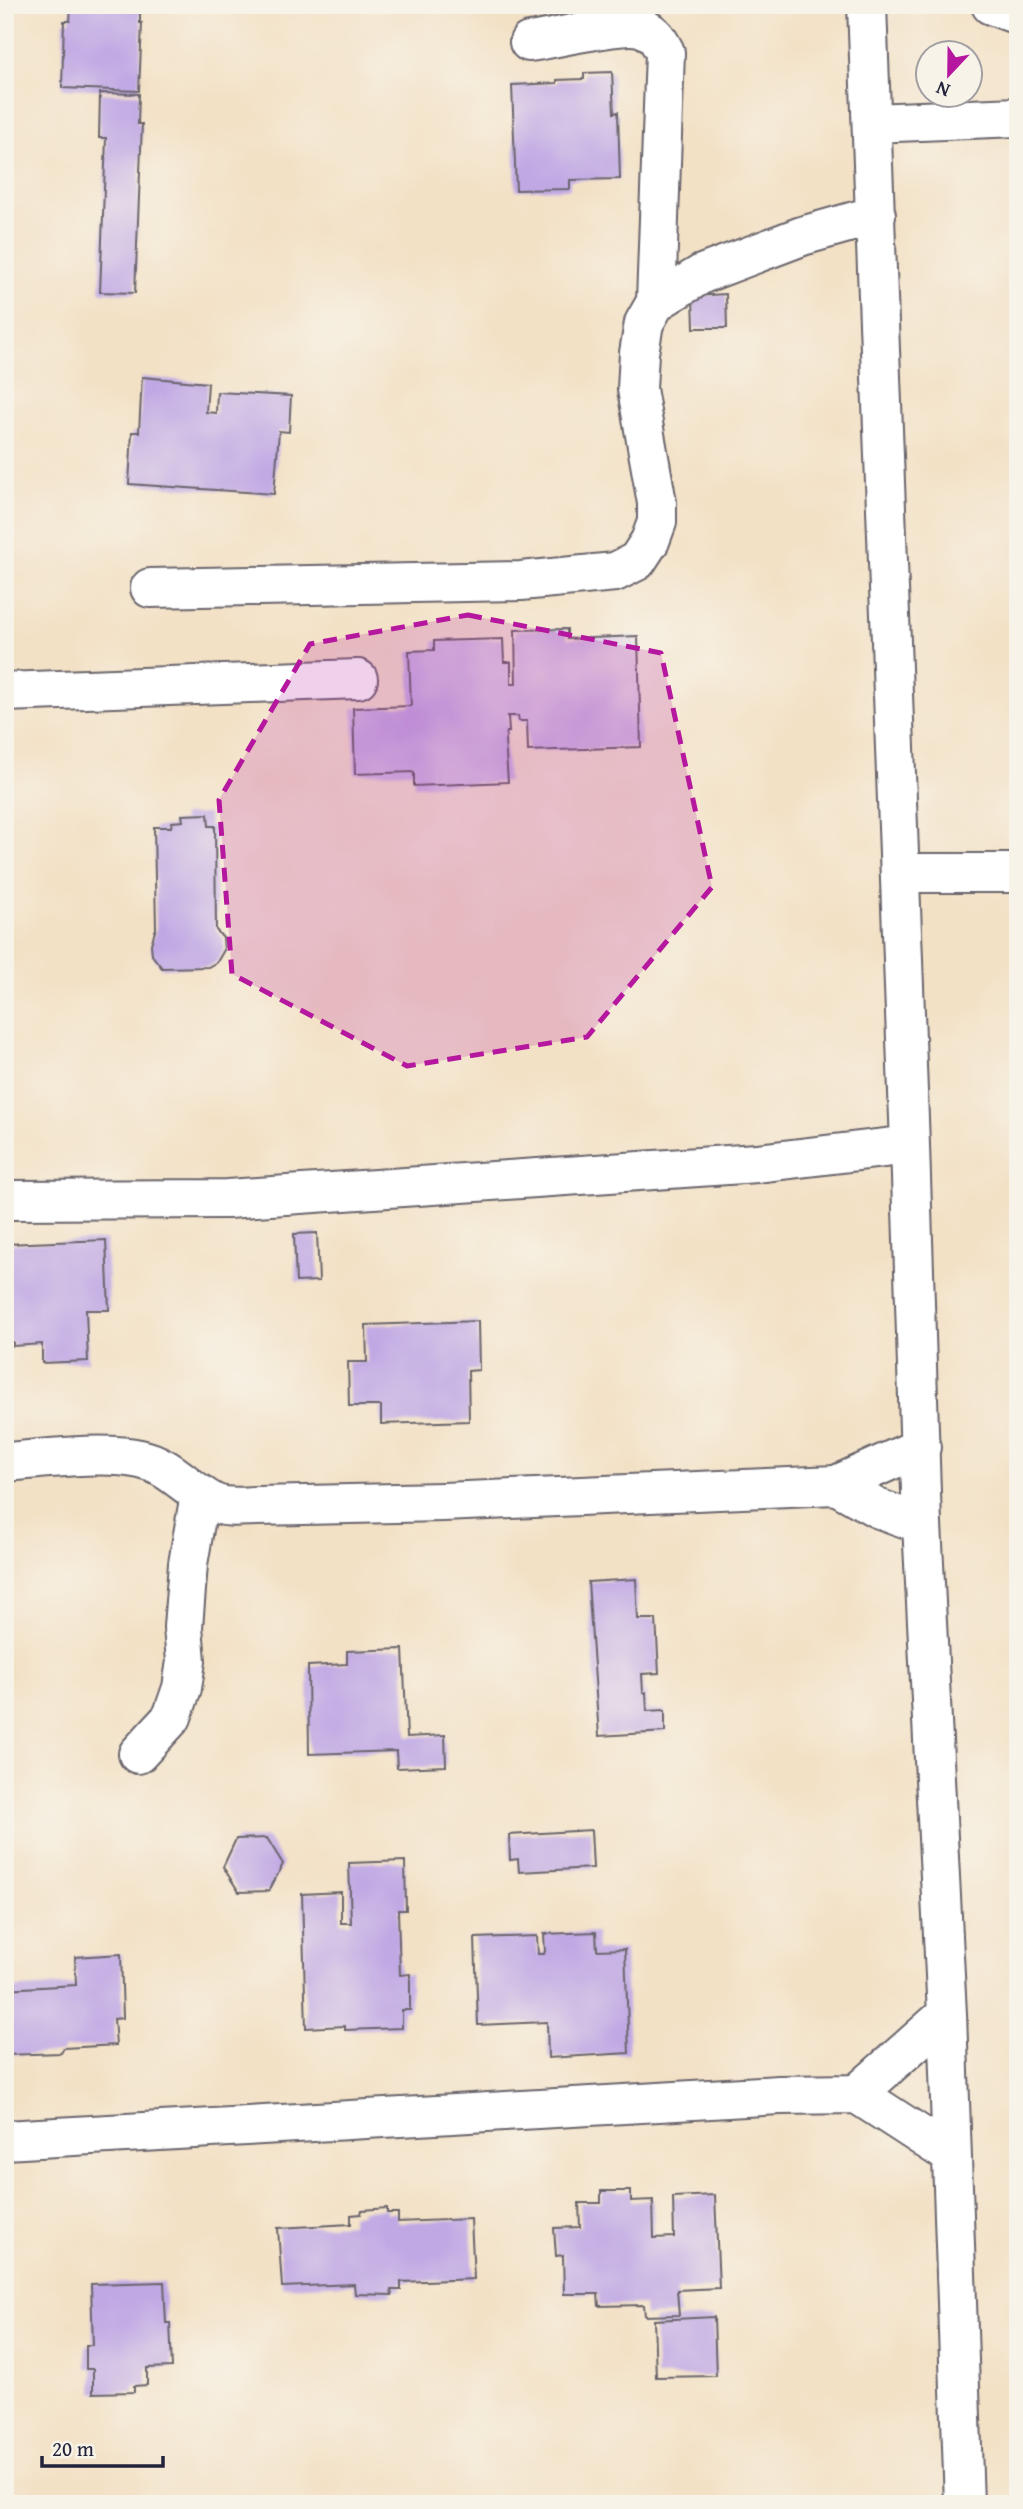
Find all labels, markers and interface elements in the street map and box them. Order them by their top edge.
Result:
north arrow [914,38,984,108]
text: N [931,74,954,105]
scale bar [42,2425,163,2469]
text: 20 m [52,2433,94,2464]

